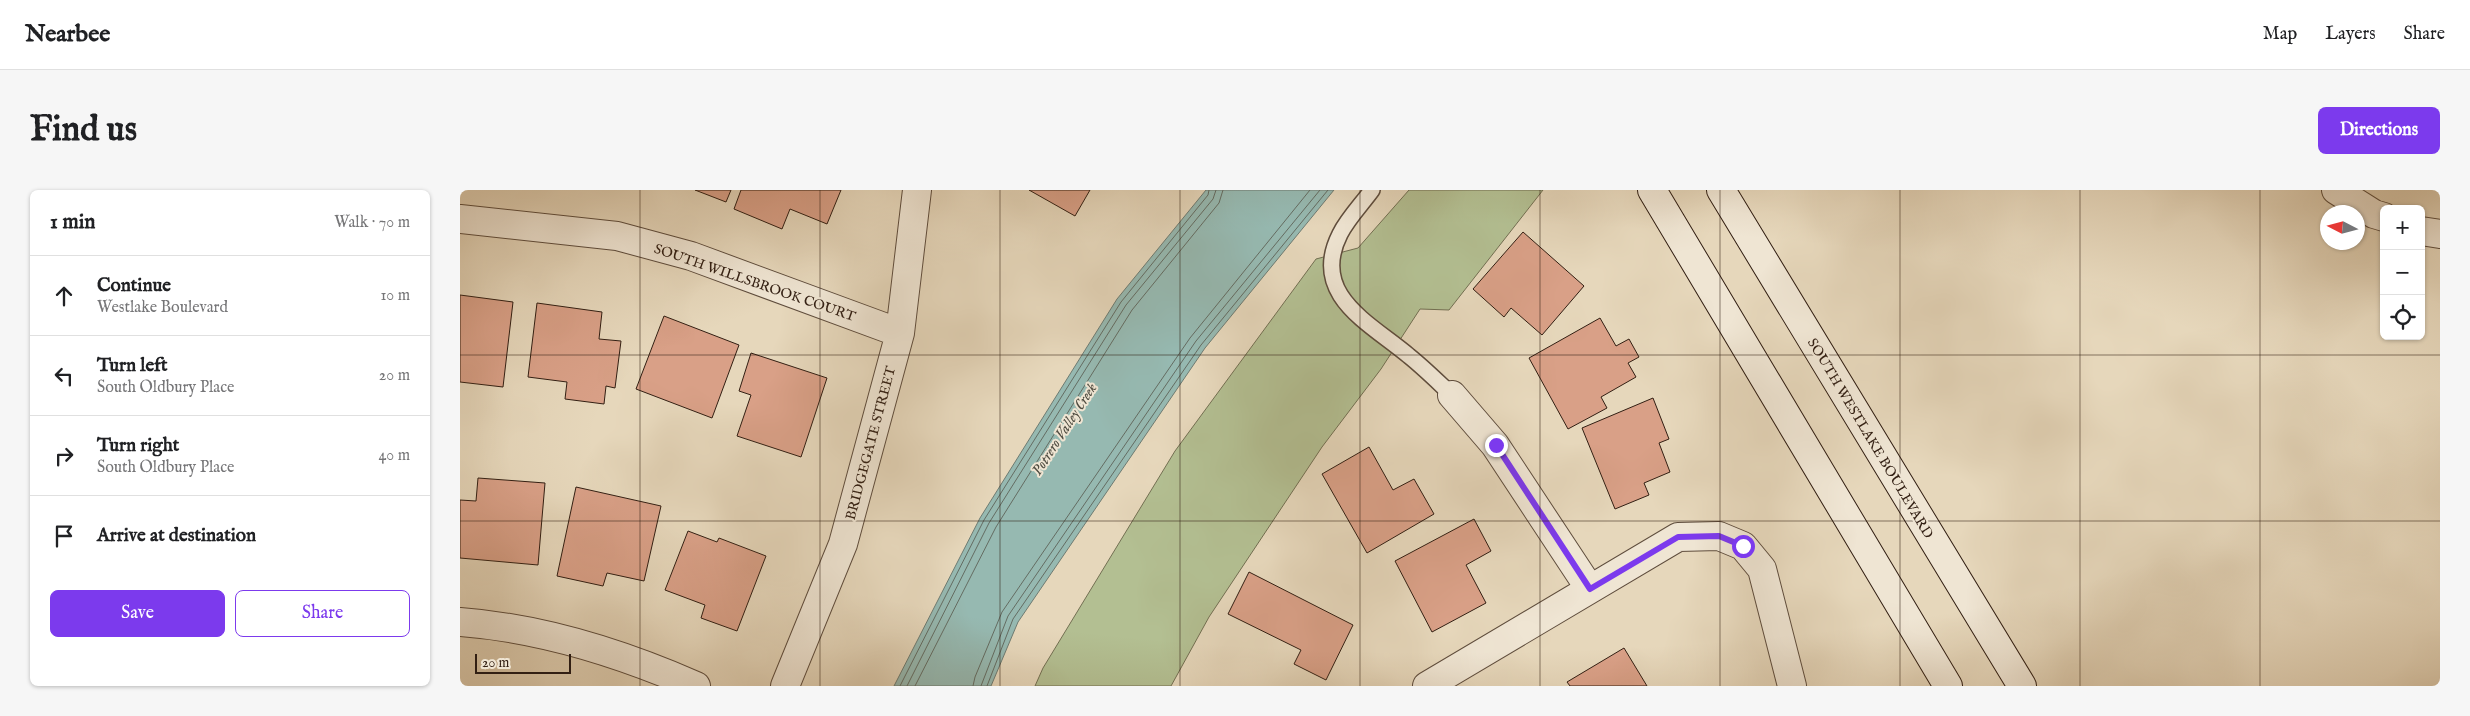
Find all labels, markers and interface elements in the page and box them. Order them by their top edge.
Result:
text: Nearbee [25,19,110,50]
text: Map [2263,23,2297,46]
text: Layers [2325,23,2376,46]
text: Share [2404,23,2445,46]
button: Directions [2318,107,2440,154]
text: Find us [30,108,137,153]
north arrow [2320,205,2365,250]
map controls [2380,205,2425,340]
button: + [2380,205,2425,250]
text: 1 min [50,209,95,236]
text: Walk · 70 m [334,213,410,233]
street label: SOUTH WILLSBROOK COURT [652,240,859,326]
button: − [2380,250,2425,295]
text: Continue [97,274,171,298]
icon: ahead [50,282,78,310]
text: 10 m [380,286,410,306]
button: locate [2380,295,2425,340]
text: Westlake Boulevard [97,298,228,318]
street label: SOUTH WESTLAKE BOULEVARD [1803,335,1937,542]
text: Turn left [97,354,168,378]
icon: left [50,362,78,390]
street label: BRIDGEGATE STREET [842,364,900,522]
text: 20 m [379,366,410,386]
text: South Oldbury Place [97,378,234,398]
water label: Potrero Valley Creek [1028,380,1101,479]
text: Turn right [97,434,179,458]
route end [1485,434,1508,457]
icon: right [50,442,78,470]
text: 40 m [378,446,410,466]
text: South Oldbury Place [97,458,234,478]
icon: arrive [50,522,78,550]
text: Arrive at destination [97,524,256,548]
route start [1732,535,1755,558]
button: Save [50,590,225,637]
button: Share [235,590,410,637]
scale bar [475,651,571,674]
text: 20 m [482,654,509,672]

